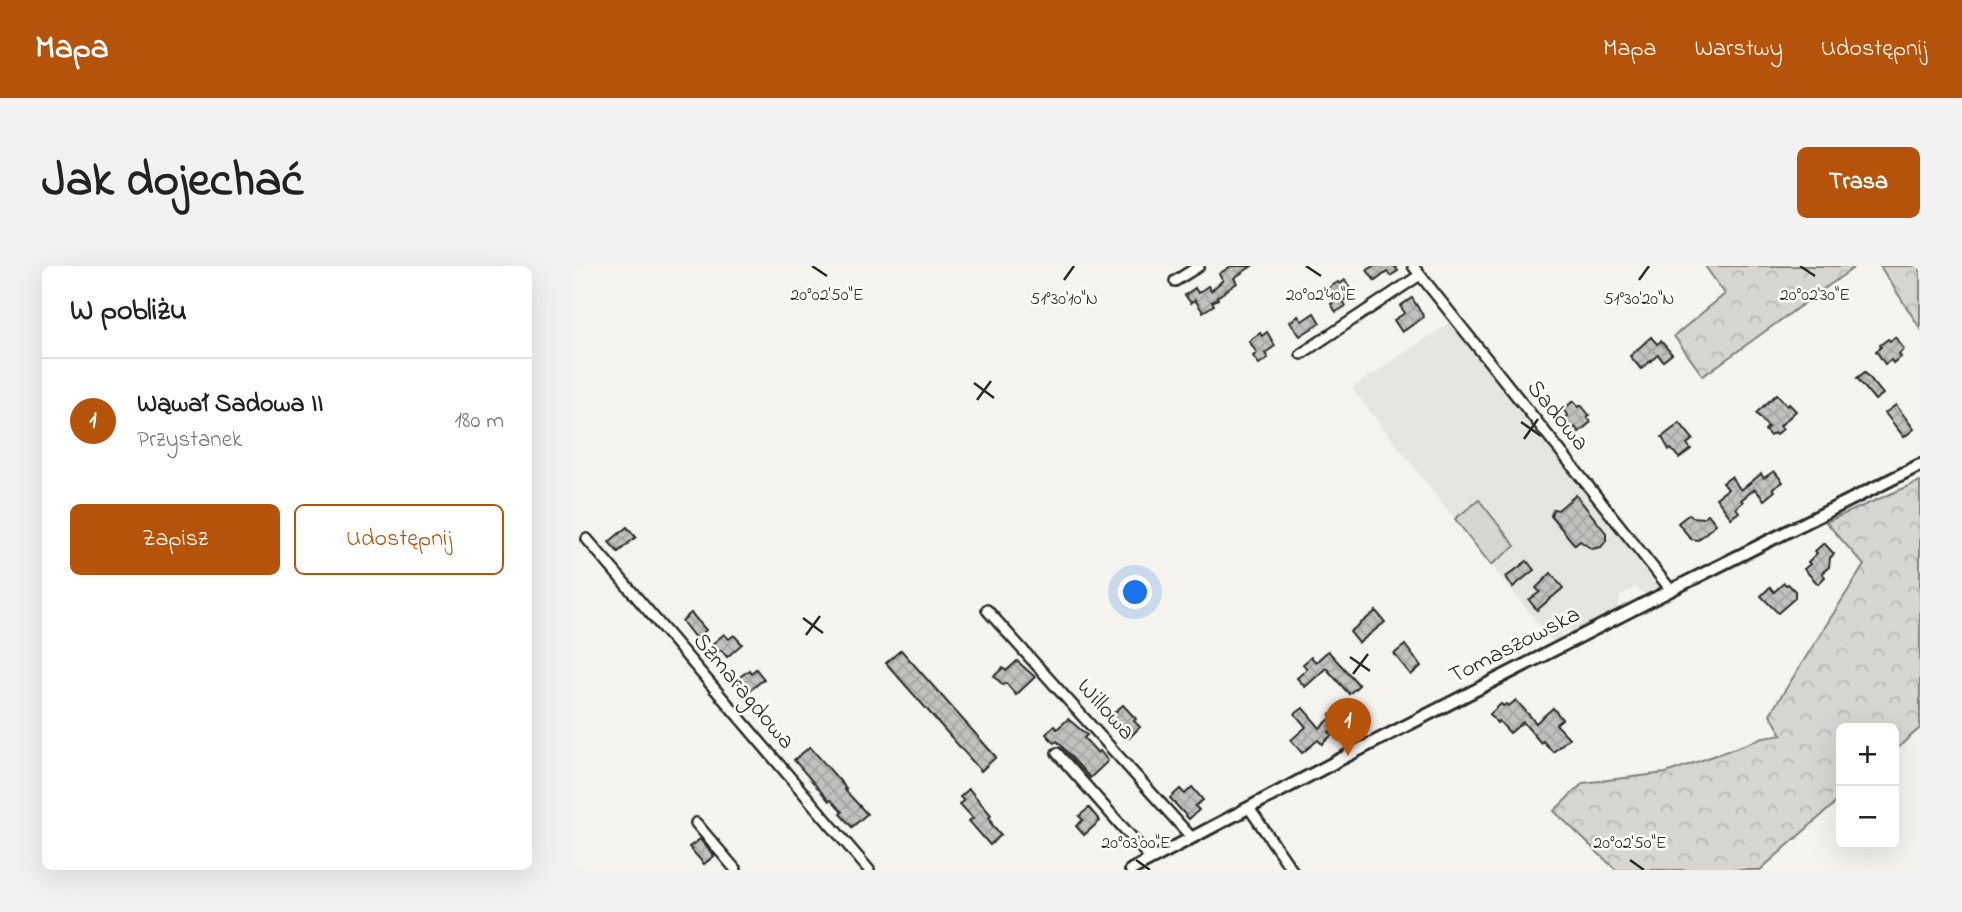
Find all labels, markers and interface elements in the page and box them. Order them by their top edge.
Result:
text: Mapa [35,25,109,73]
text: Mapa [1603,32,1656,67]
text: Warstwy [1694,32,1783,67]
text: Udostępnij [1821,32,1927,67]
text: Jak dojechać [42,146,303,218]
button: Trasa [1797,147,1920,218]
text: 20°02'50"E [790,283,864,309]
text: 20°02'40"E [1286,283,1356,309]
text: 20°02'30"E [1780,283,1850,309]
text: 51°30'10"N [1030,287,1098,313]
text: 51°30'20"N [1603,287,1675,313]
text: W pobliżu [70,290,187,334]
street label: Sadowa [1517,373,1597,459]
text: Wąwał Sadowa II [137,386,323,424]
text: 1 [89,405,97,438]
text: 180 m [455,405,504,438]
text: Przystanek [137,424,242,457]
button: Zapisz [70,504,280,575]
button: Udostępnij [294,504,504,575]
your location [1118,575,1152,609]
street label: Tomaszowska [1443,598,1587,694]
street label: Szmaragdowa [684,626,802,758]
street label: Willowa [1067,671,1143,749]
pin: 1 [1325,698,1371,756]
map controls [1836,723,1899,849]
button: + [1836,723,1899,786]
button: − [1836,786,1899,849]
text: 20°03'00"E [1101,831,1171,857]
text: 20°02'50"E [1593,831,1667,857]

